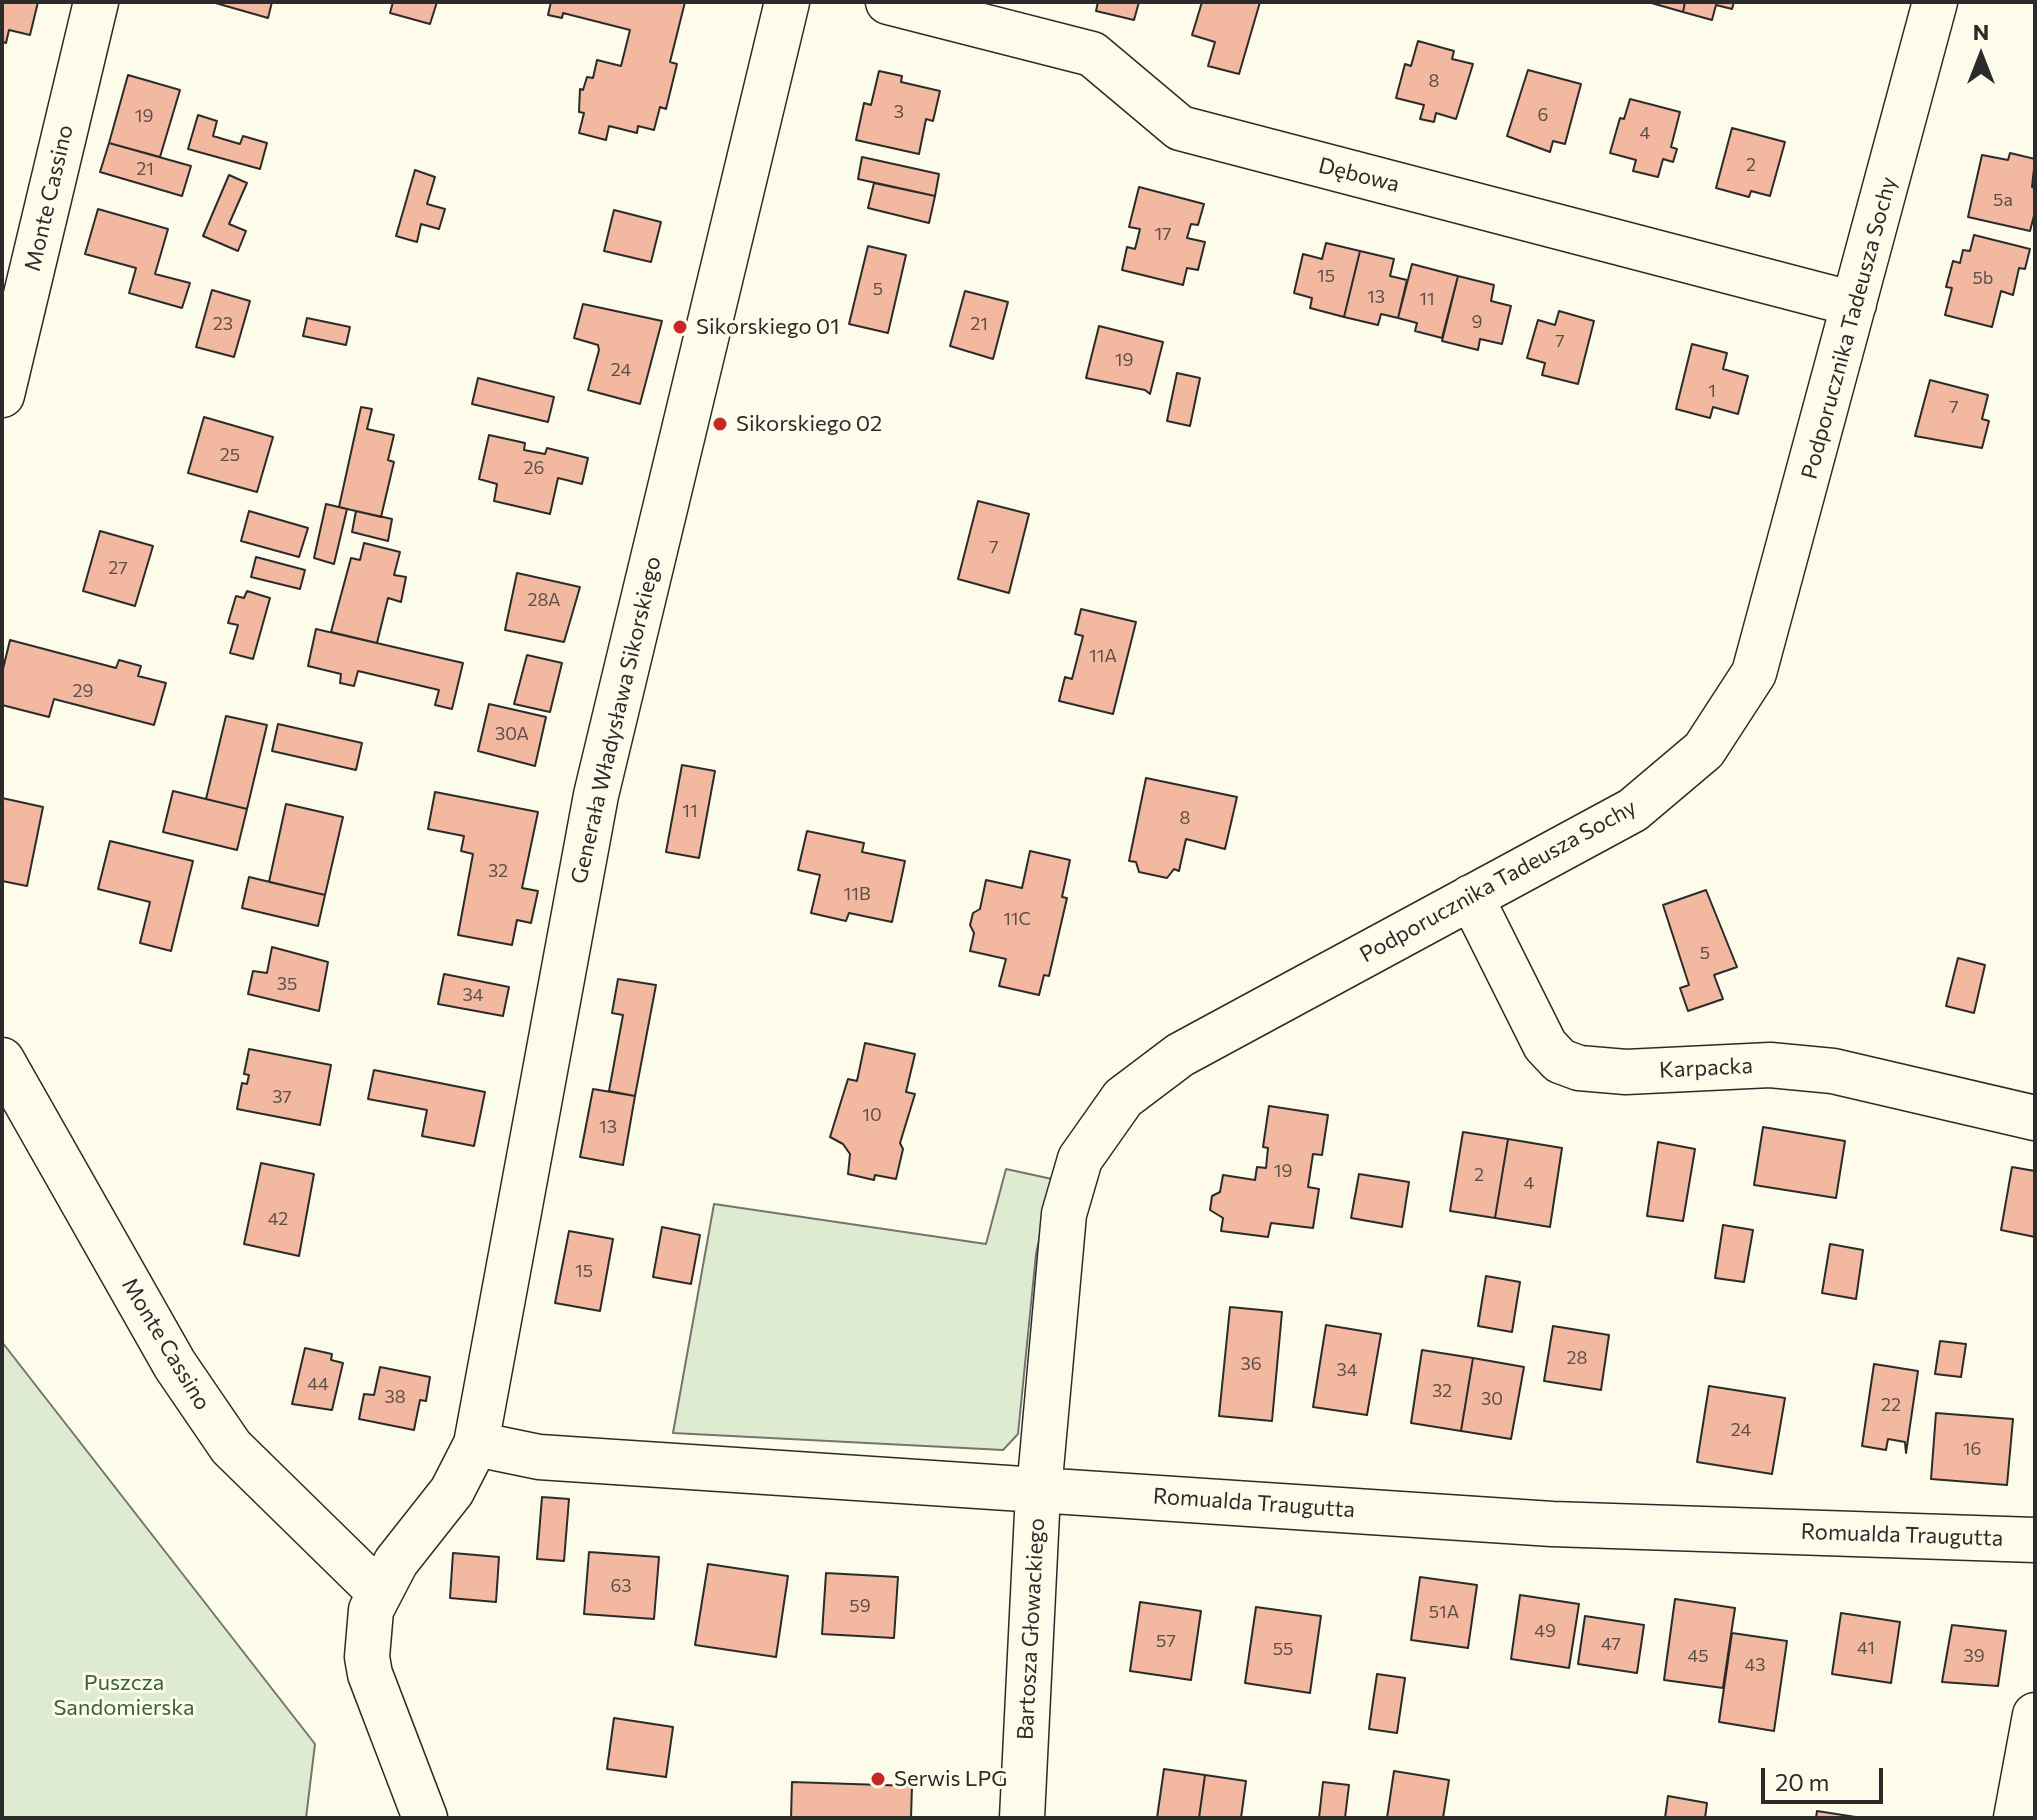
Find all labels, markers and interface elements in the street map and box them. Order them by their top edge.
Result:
north arrow [1941,16,2021,96]
text: N [1973,18,1989,45]
house number: 8 [1429,70,1439,92]
house number: 3 [894,101,904,123]
house number: 6 [1538,104,1548,126]
house number: 19 [135,105,153,127]
street label: Monte Cassino [19,122,79,274]
house number: 4 [1640,122,1650,144]
street label: Dębowa [1316,152,1402,198]
house number: 2 [1746,154,1756,176]
house number: 21 [136,158,154,180]
street label: Podporucznika Tadeusza Sochy [1796,174,1902,482]
house number: 5a [1993,189,2013,211]
house number: 17 [1154,223,1172,245]
house number: 15 [1317,265,1335,287]
house number: 5b [1973,267,1993,289]
house number: 5 [873,278,883,300]
house number: 13 [1367,286,1385,308]
house number: 11 [1419,288,1435,310]
house number: 9 [1472,311,1482,333]
house number: 23 [213,313,233,335]
house number: 21 [970,313,988,335]
place label: Sikorskiego 01 [696,314,840,340]
marker: Sikorskiego 01 [671,318,689,336]
house number: 7 [1555,330,1565,352]
house number: 19 [1115,349,1133,371]
house number: 24 [611,359,631,381]
house number: 1 [1708,380,1716,402]
house number: 7 [1949,396,1959,418]
place label: Sikorskiego 02 [736,411,882,437]
marker: Sikorskiego 02 [711,415,729,433]
house number: 25 [220,444,240,466]
house number: 26 [524,457,544,479]
house number: 7 [989,536,999,558]
street label: Generała Władysława Sikorskiego [565,554,667,886]
house number: 27 [108,557,128,579]
house number: 28A [528,589,560,611]
house number: 11A [1089,645,1117,667]
house number: 29 [73,680,93,702]
house number: 30A [495,723,529,745]
street label: Podporucznika Tadeusza Sochy [1355,794,1641,968]
house number: 11 [682,800,698,822]
house number: 8 [1180,807,1190,829]
house number: 32 [488,860,508,882]
house number: 11B [843,883,871,905]
house number: 11C [1003,908,1031,930]
house number: 5 [1700,942,1710,964]
house number: 35 [277,973,297,995]
house number: 34 [462,984,484,1006]
street label: Karpacka [1658,1052,1754,1084]
house number: 37 [272,1086,292,1108]
house number: 10 [862,1104,882,1126]
house number: 13 [599,1116,617,1138]
house number: 19 [1274,1160,1292,1182]
house number: 2 [1474,1164,1484,1186]
house number: 4 [1524,1172,1534,1194]
house number: 42 [268,1208,288,1230]
house number: 15 [575,1260,593,1282]
street label: Monte Cassino [116,1273,216,1415]
house number: 28 [1567,1347,1587,1369]
house number: 36 [1240,1353,1262,1375]
house number: 34 [1336,1359,1358,1381]
house number: 44 [307,1373,329,1395]
house number: 32 [1432,1380,1452,1402]
house number: 38 [384,1386,406,1408]
house number: 30 [1481,1388,1503,1410]
house number: 22 [1881,1394,1901,1416]
house number: 24 [1731,1419,1751,1441]
house number: 16 [1963,1438,1981,1460]
street label: Romualda Traugutta [1152,1483,1356,1523]
street label: Bartosza Głowackiego [1012,1517,1050,1741]
street label: Romualda Traugutta [1800,1518,2004,1552]
house number: 63 [610,1575,632,1597]
house number: 59 [849,1595,871,1617]
house number: 51A [1429,1601,1459,1623]
house number: 49 [1534,1620,1556,1642]
house number: 57 [1156,1630,1176,1652]
house number: 47 [1601,1633,1621,1655]
house number: 41 [1857,1637,1875,1659]
house number: 55 [1273,1638,1293,1660]
house number: 45 [1687,1645,1709,1667]
house number: 39 [1963,1645,1985,1667]
house number: 43 [1744,1654,1766,1676]
park label: Puszcza Sandomierska [53,1670,195,1722]
scale bar [1765,1752,1887,1802]
place label: Serwis LPG [894,1766,1007,1792]
text: 20 m [1775,1767,1829,1796]
marker: Serwis LPG [869,1770,887,1788]

